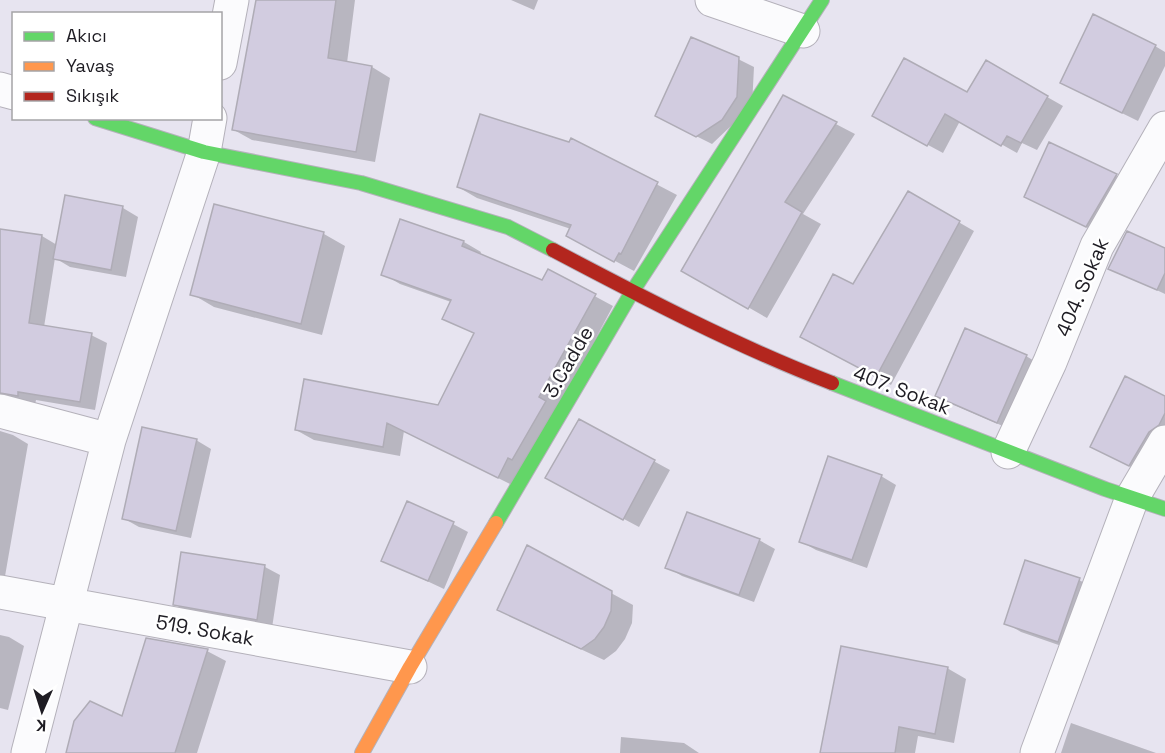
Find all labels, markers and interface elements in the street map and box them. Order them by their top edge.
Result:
legend [12,12,222,120]
text: Akıcı [66,24,107,47]
text: Yavaş [66,54,115,77]
text: Sıkışık [66,84,119,107]
street label: 404. Sokak [1050,233,1115,340]
street label: 3.Cadde [537,322,599,402]
street label: 407. Sokak [850,360,954,420]
street label: 519. Sokak [154,609,256,651]
north arrow [12,681,72,741]
text: K [36,715,47,736]

